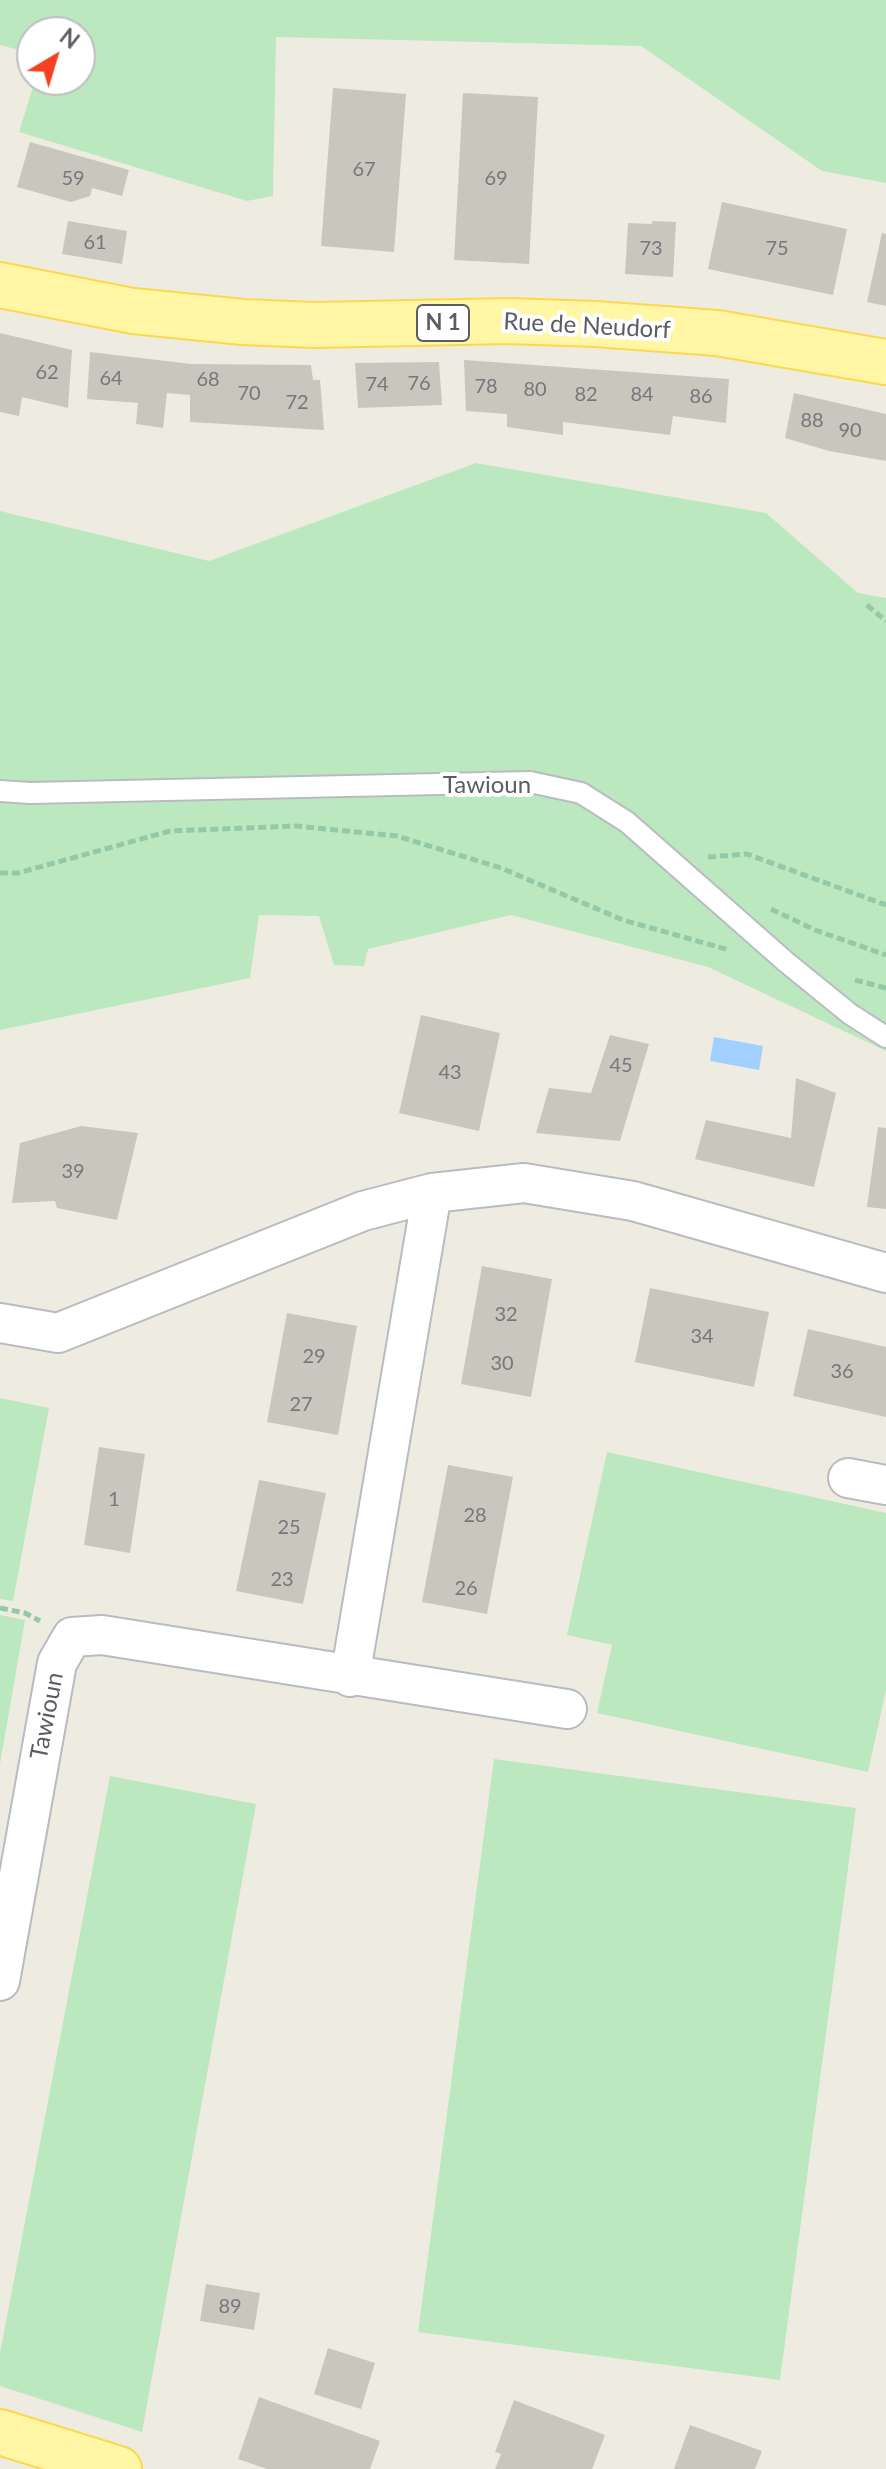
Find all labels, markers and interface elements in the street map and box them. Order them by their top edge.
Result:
north arrow [16,16,96,96]
text: N [55,22,85,54]
house number: 67 [352,158,376,182]
house number: 59 [61,167,85,191]
house number: 69 [484,167,508,191]
house number: 61 [83,231,107,255]
house number: 73 [639,237,663,261]
house number: 75 [765,237,789,261]
road number: N 1 [417,305,469,341]
street label: Rue de Neudorf [503,307,671,345]
house number: 62 [35,361,59,385]
house number: 64 [99,367,123,391]
house number: 68 [196,368,220,392]
house number: 76 [407,372,431,396]
house number: 74 [365,373,389,397]
house number: 78 [474,375,498,399]
house number: 80 [523,378,547,402]
house number: 70 [237,382,261,406]
house number: 82 [574,383,598,407]
house number: 84 [630,383,654,407]
house number: 86 [689,385,713,409]
house number: 72 [285,391,309,415]
house number: 88 [800,409,824,433]
house number: 90 [838,419,862,443]
street label: Tawioun [443,771,531,799]
house number: 45 [609,1054,633,1078]
house number: 43 [438,1061,462,1085]
house number: 39 [61,1160,85,1184]
house number: 32 [494,1303,518,1327]
house number: 34 [690,1325,714,1349]
house number: 29 [302,1345,326,1369]
house number: 30 [490,1352,514,1376]
house number: 36 [830,1360,854,1384]
house number: 27 [289,1393,313,1417]
house number: 1 [108,1488,120,1512]
house number: 28 [463,1504,487,1528]
house number: 25 [277,1516,301,1540]
house number: 23 [270,1568,294,1592]
house number: 26 [454,1577,478,1601]
street label: Tawioun [24,1670,70,1762]
house number: 89 [218,2295,242,2319]

